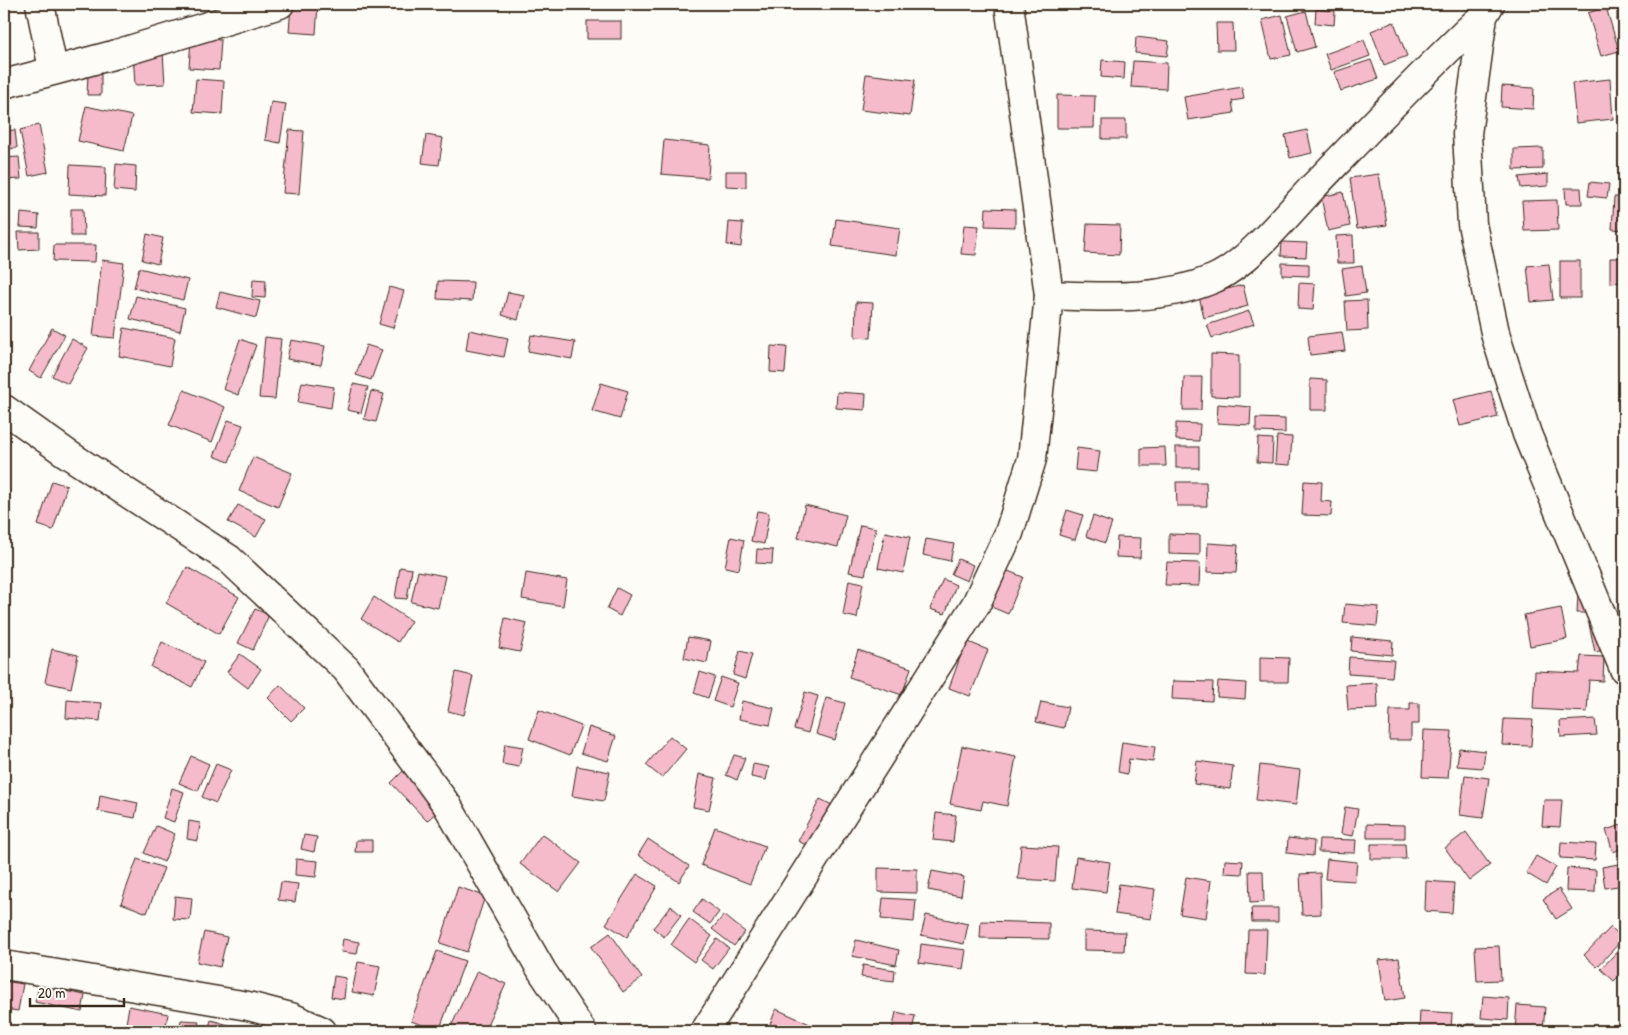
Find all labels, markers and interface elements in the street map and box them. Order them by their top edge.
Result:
scale bar [30,975,124,1007]
text: 20 m [38,982,65,1003]

